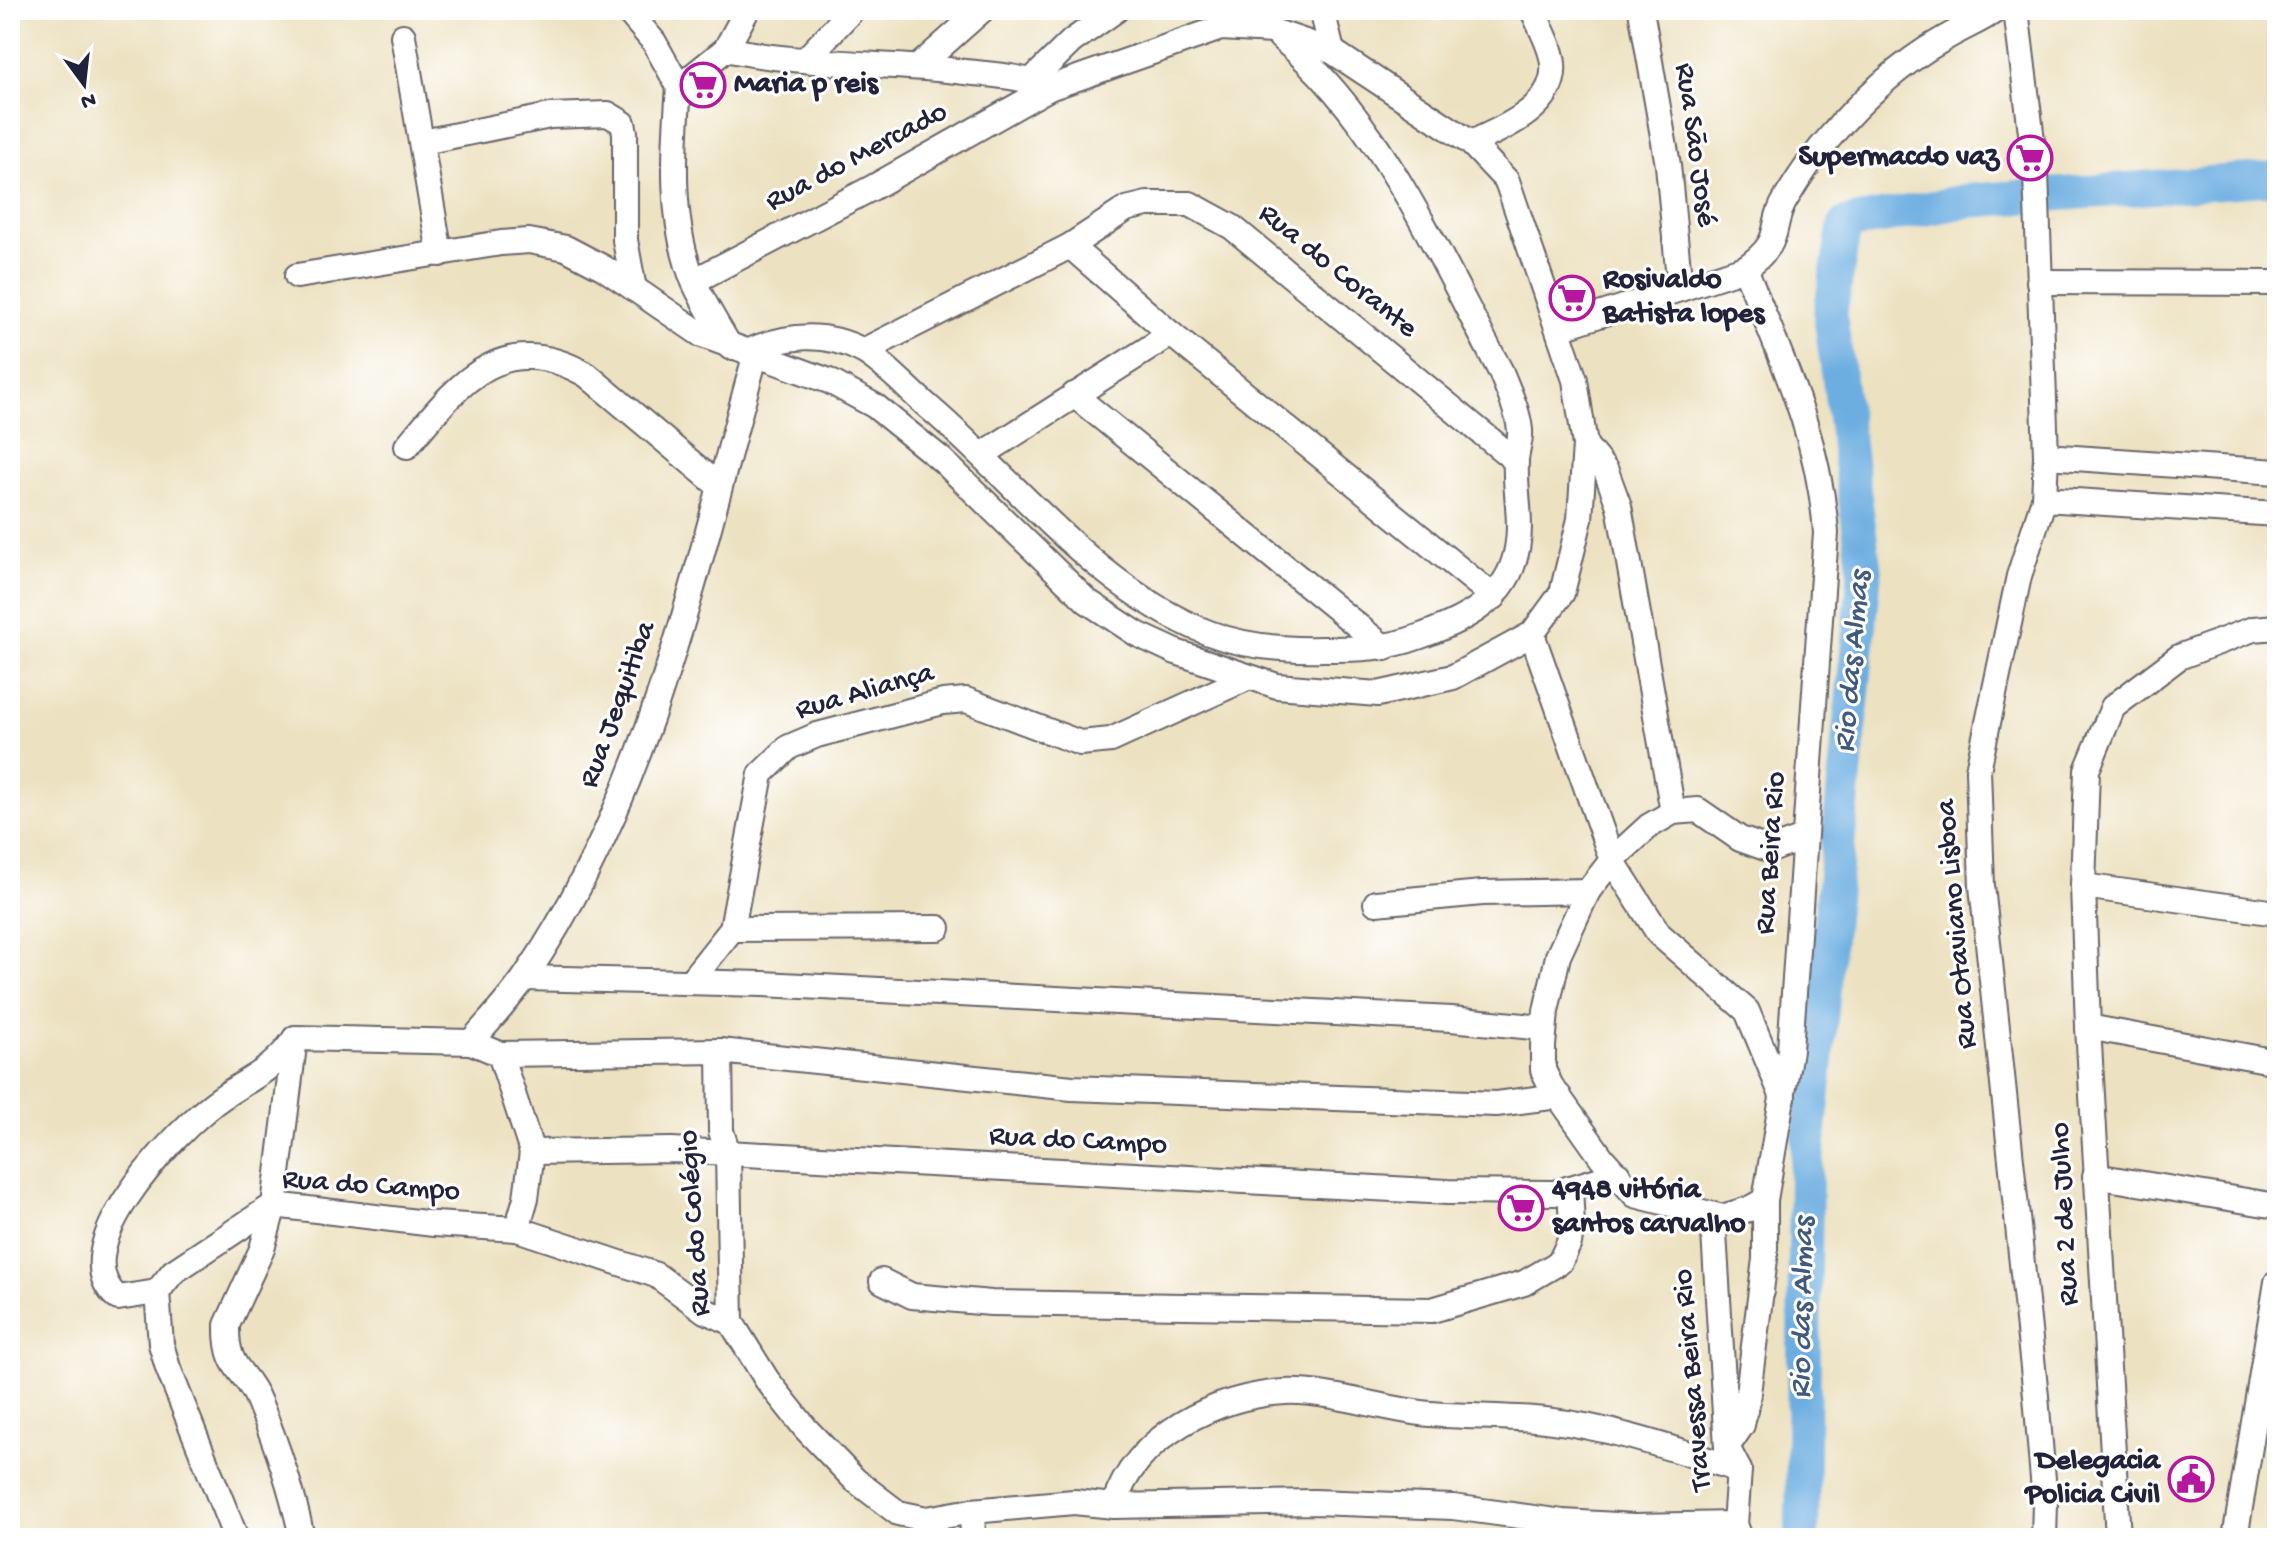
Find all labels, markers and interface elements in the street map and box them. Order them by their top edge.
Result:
north arrow [44,44,124,124]
supermarket icon: Maria p reis [679,61,727,109]
street label: Rua São José [1665,61,1723,230]
place label: Maria p reis [734,68,880,103]
text: N [78,85,98,114]
street label: Rua do Mercado [760,95,954,221]
supermarket icon: Supermacdo vaz [2006,134,2054,182]
place label: Supermacdo vaz [1799,141,2001,176]
street label: Rua do Corante [1250,197,1424,347]
place label: Rosivaldo Batista lopes [1602,264,1766,333]
supermarket icon: Rosivaldo Batista lopes [1548,274,1596,322]
water label: Rio das Almas [1827,567,1881,754]
street label: Rua Jequitiba [573,616,666,793]
street label: Rua Aliança [792,656,939,729]
street label: Rua Beira Rio [1749,770,1795,936]
street label: Rua Otaviano Lisboa [1930,796,1986,1050]
street label: Rua do Campo [988,1120,1168,1164]
street label: Rua 2 de Julho [2044,1121,2088,1307]
street label: Rua do Colégio [672,1129,720,1317]
street label: Rua do Campo [281,1163,461,1211]
place label: 4948 vitória santos carvalho [1551,1174,1746,1243]
supermarket icon: 4948 vitória santos carvalho [1497,1184,1545,1232]
water label: Rio das Almas [1783,1213,1825,1399]
street label: Travessa Beira Rio [1667,1267,1721,1495]
place label: Delegacia Policia Civil [2023,1445,2161,1514]
public building icon: Delegacia Policia Civil [2167,1455,2215,1503]

